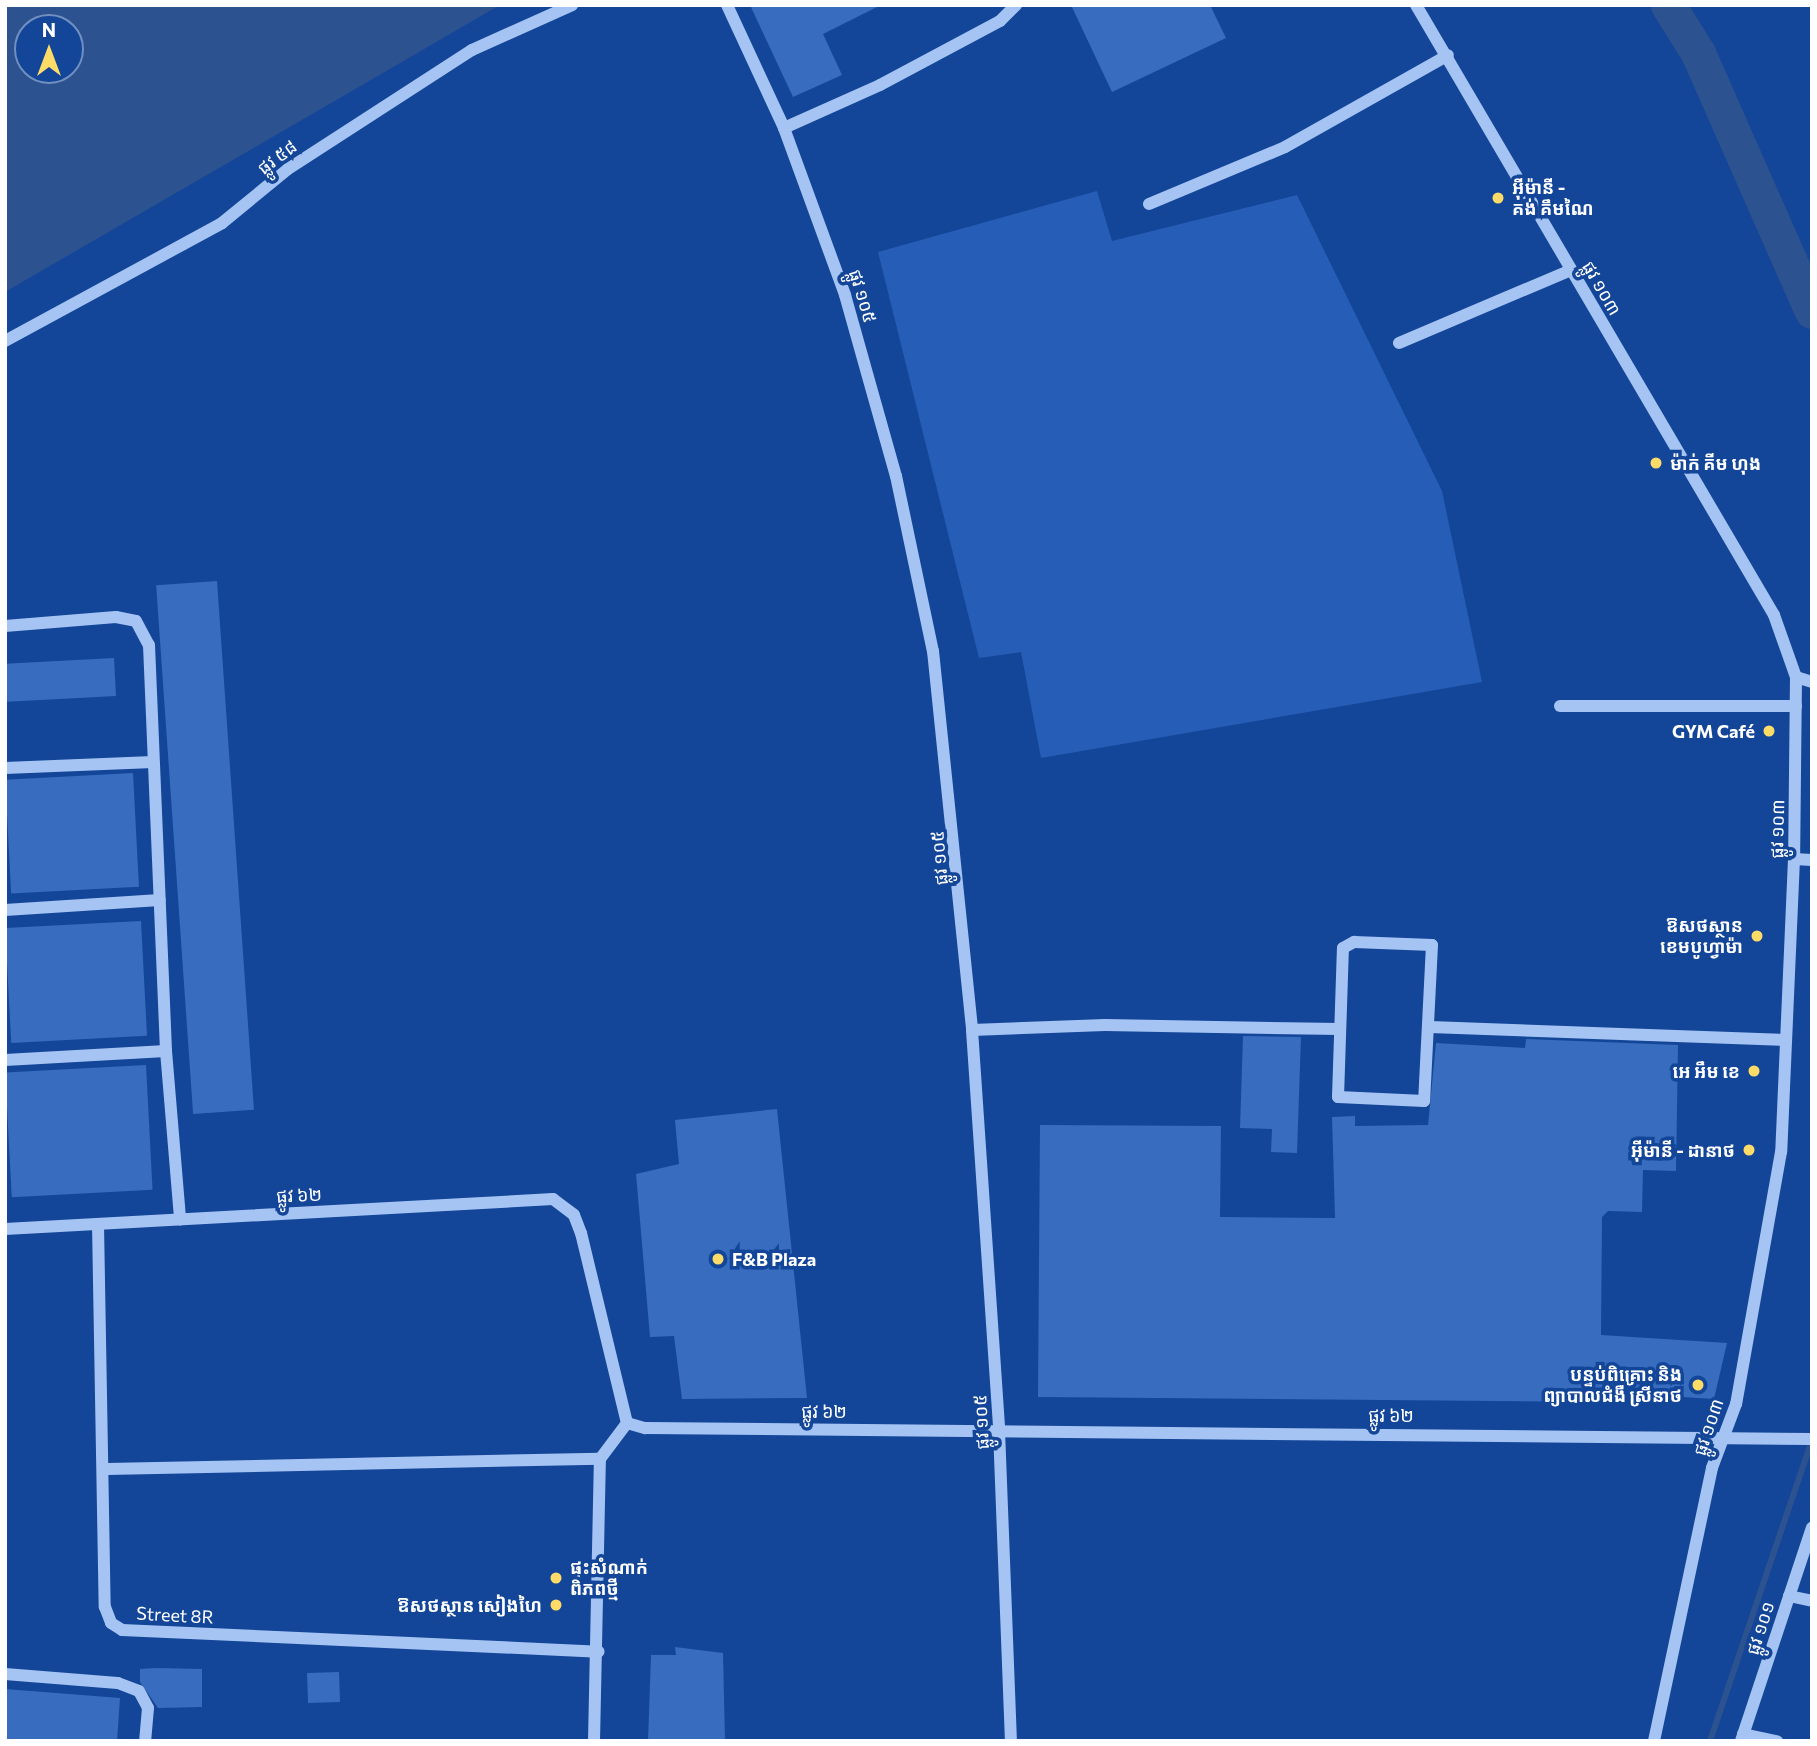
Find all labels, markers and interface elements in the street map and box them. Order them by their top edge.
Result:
north arrow [14,14,84,84]
text: N [42,18,56,41]
street label: ផ្លូវ ៥៨ [253,135,301,179]
place label: អ៊ីម៉ានី - គង់ គឹមណៃ [1512,177,1594,220]
marker: អ៊ីម៉ានី - គង់ គឹមណៃ [1490,190,1506,206]
street label: ផ្លូវ ១០៣ [1578,257,1626,319]
street label: ផ្លូវ ១០៥ [845,267,881,325]
place label: ម៉ាក់ គីម ហុង [1670,452,1761,474]
marker: ម៉ាក់ គីម ហុង [1648,455,1664,471]
place label: GYM Café [1672,720,1755,742]
marker: GYM Café [1761,723,1777,739]
street label: ផ្លូវ ១០៣ [1766,799,1788,859]
street label: ផ្លូវ ១០៥ [926,830,952,886]
place label: ឱសថស្ថាន ខេមបូហ្វាម៉ា [1660,915,1743,958]
marker: ឱសថស្ថាន ខេមបូហ្វាម៉ា [1749,928,1765,944]
place label: អេ អឹម ខេ [1673,1060,1740,1082]
marker: អេ អឹម ខេ [1746,1063,1762,1079]
place label: អ៊ីម៉ានី - ដានាថ [1631,1139,1735,1161]
marker: អ៊ីម៉ានី - ដានាថ [1741,1142,1757,1158]
street label: ផ្លូវ ៦២ [276,1183,322,1207]
place label: F&B Plaza [732,1248,816,1270]
marker: F&B Plaza [710,1251,726,1267]
place label: បន្ទប់ពិគ្រោះ និង ព្យាបាលជំងឺ ស្រីនាថ [1544,1364,1682,1406]
marker: បន្ទប់ពិគ្រោះ និង ព្យាបាលជំងឺ ស្រីនាថ [1688,1375,1708,1395]
street label: ផ្លូវ ១០៥ [969,1394,993,1450]
street label: ផ្លូវ ១០៣ [1688,1396,1728,1458]
street label: ផ្លូវ ៦២ [801,1400,847,1422]
street label: ផ្លូវ ៦២ [1368,1404,1414,1426]
place label: ផ្ទះសំណាក់ ពិភពថ្មី [570,1557,648,1600]
marker: ផ្ទះសំណាក់ ពិភពថ្មី [548,1570,564,1586]
place label: ឱសថស្ថាន សៀងហៃ [397,1594,542,1616]
marker: ឱសថស្ថាន សៀងហៃ [548,1597,564,1613]
street label: ផ្លូវ ១០១ [1741,1598,1779,1658]
street label: Street 8R [136,1602,214,1628]

